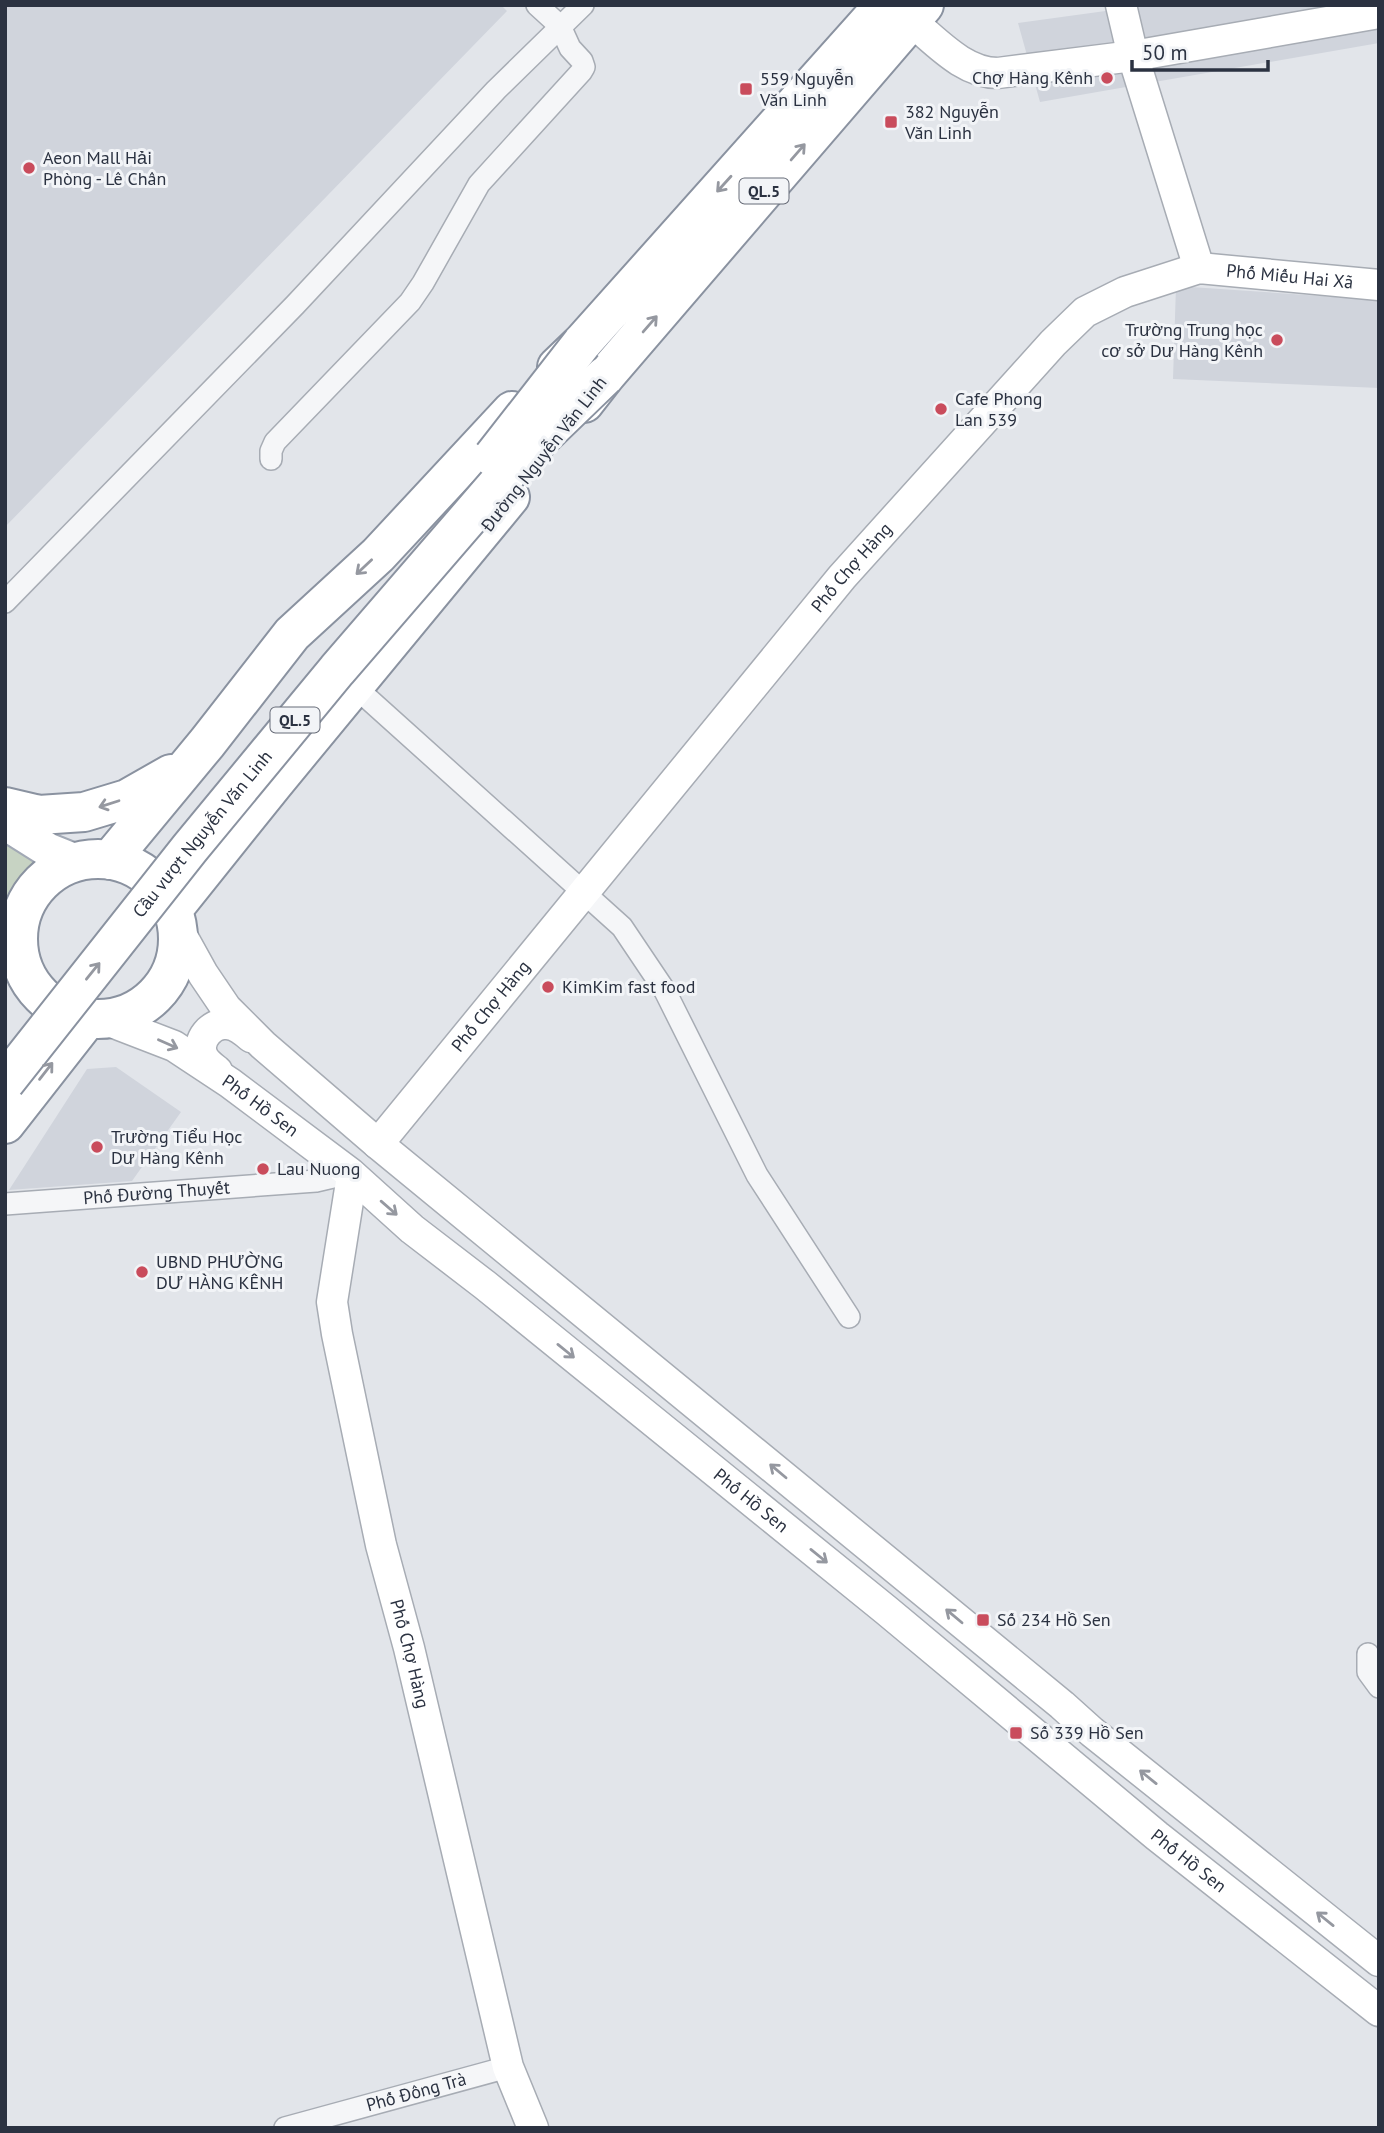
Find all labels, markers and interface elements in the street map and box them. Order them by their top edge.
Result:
scale bar [1132,28,1268,72]
text: 50 m [1142,39,1188,66]
place label: Chợ Hàng Kênh [972,66,1093,89]
place label: 559 Nguyễn Văn Linh [759,67,854,111]
marker: Chợ Hàng Kênh [1099,70,1115,86]
marker: 559 Nguyễn Văn Linh [738,81,754,97]
place label: 382 Nguyễn Văn Linh [904,100,999,144]
marker: 382 Nguyễn Văn Linh [883,114,899,130]
one-way arrow [790,143,806,161]
place label: Aeon Mall Hải Phòng - Lê Chân [43,146,166,190]
marker: Aeon Mall Hải Phòng - Lê Chân [21,160,37,176]
one-way arrow [716,175,733,192]
road number: QL.5 [740,178,788,204]
street label: Phố Miếu Hai Xã [1225,259,1354,294]
one-way arrow [642,315,658,333]
place label: Trường Trung học cơ sở Dư Hàng Kênh [1101,318,1263,362]
marker: Trường Trung học cơ sở Dư Hàng Kênh [1269,332,1285,348]
street label: Đường Nguyễn Văn Linh [475,371,611,537]
place label: Cafe Phong Lan 539 [955,387,1042,431]
marker: Cafe Phong Lan 539 [933,401,949,417]
street label: Phố Chợ Hàng [806,518,897,617]
one-way arrow [356,559,373,576]
road number: QL.5 [270,708,320,733]
street label: Cầu vượt Nguyễn Văn Linh [127,745,277,922]
one-way arrow [98,799,120,812]
street label: Phố Chợ Hàng [446,955,535,1056]
one-way arrow [86,962,101,981]
place label: KimKim fast food [562,975,695,998]
marker: KimKim fast food [540,979,556,995]
one-way arrow [156,1038,178,1051]
one-way arrow [39,1063,54,1081]
street label: Phố Hồ Sen [218,1069,303,1141]
place label: Trường Tiểu Học Dư Hàng Kênh [111,1125,242,1169]
marker: Trường Tiểu Học Dư Hàng Kênh [89,1139,105,1155]
place label: Lau Nuong [277,1157,360,1180]
marker: Lau Nuong [255,1161,271,1177]
street label: Phố Đường Thuyết [82,1175,231,1209]
one-way arrow [380,1200,397,1217]
place label: UBND PHƯỜNG DƯ HÀNG KÊNH [156,1250,283,1294]
marker: UBND PHƯỜNG DƯ HÀNG KÊNH [134,1264,150,1280]
one-way arrow [557,1343,575,1359]
street label: Phố Hồ Sen [709,1463,793,1537]
one-way arrow [770,1463,788,1479]
one-way arrow [809,1548,827,1564]
street label: Phố Chợ Hàng [385,1596,435,1711]
one-way arrow [945,1608,963,1624]
place label: Số 234 Hồ Sen [997,1608,1111,1631]
marker: Số 234 Hồ Sen [975,1612,991,1628]
place label: Số 339 Hồ Sen [1030,1721,1144,1744]
marker: Số 339 Hồ Sen [1008,1725,1024,1741]
one-way arrow [1139,1769,1157,1784]
street label: Phố Hồ Sen [1147,1824,1231,1897]
one-way arrow [1317,1911,1335,1926]
street label: Phố Đông Trà [363,2067,469,2116]

